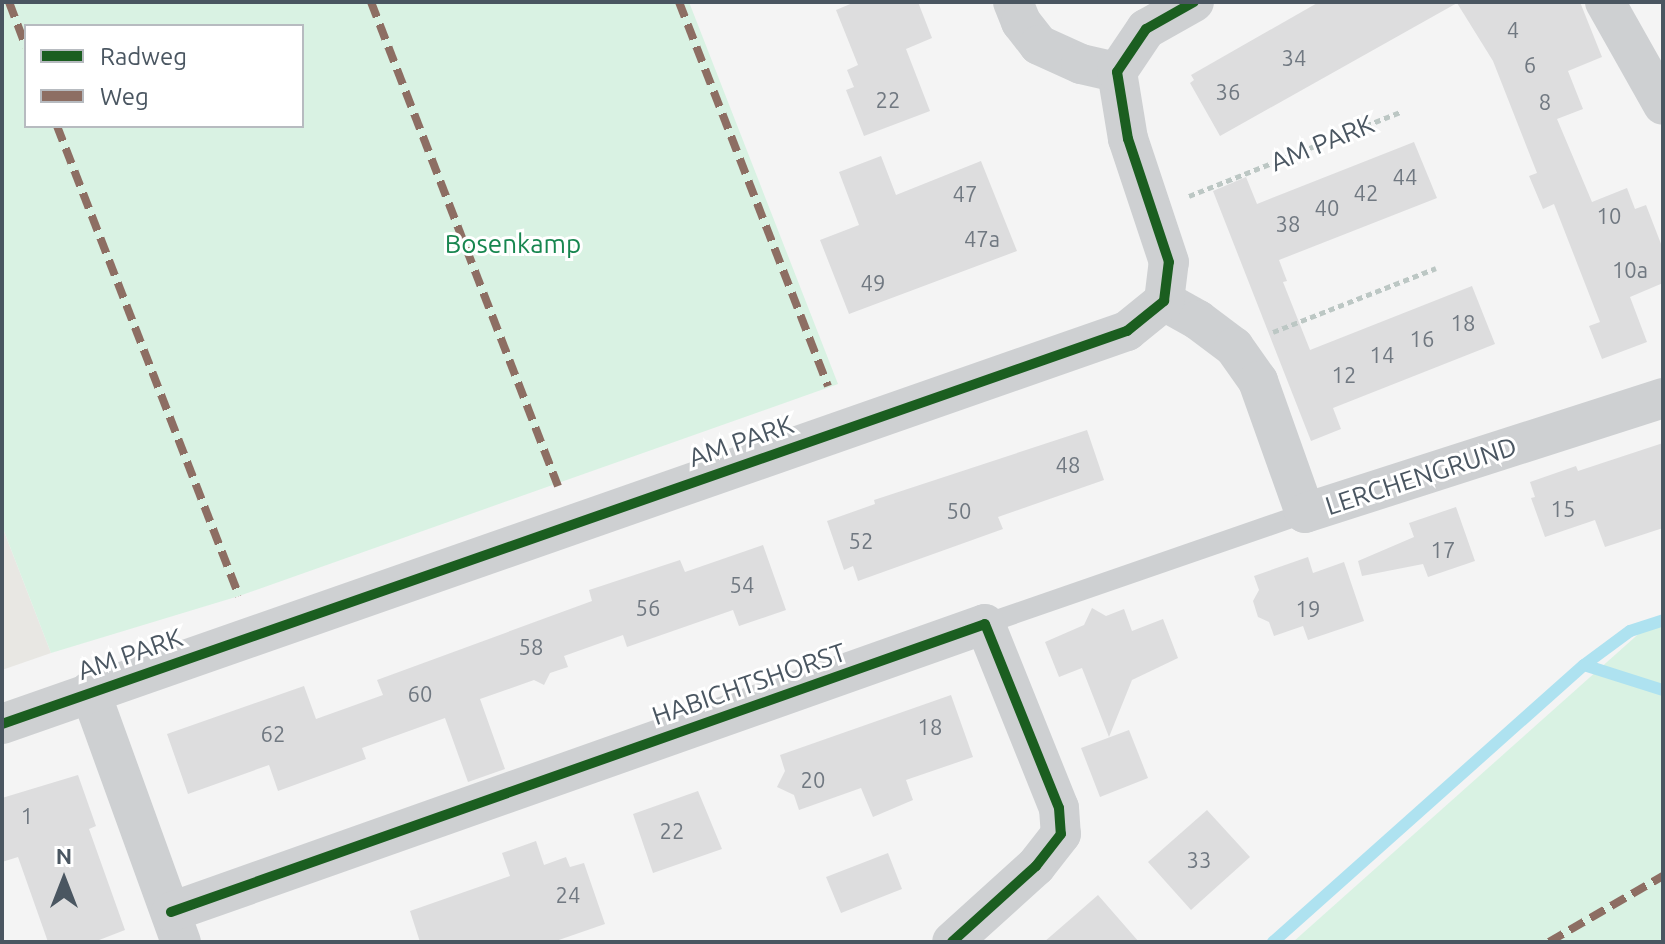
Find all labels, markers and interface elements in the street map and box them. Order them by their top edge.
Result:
house number: 4 [1507,17,1519,43]
legend [24,24,304,128]
text: Radweg [100,43,187,70]
house number: 34 [1282,45,1306,71]
house number: 6 [1524,52,1536,78]
house number: 36 [1216,79,1240,105]
text: Weg [100,83,149,110]
house number: 22 [876,87,900,113]
house number: 8 [1539,89,1551,115]
street label: AM PARK [1266,108,1378,178]
house number: 44 [1393,164,1417,190]
house number: 42 [1354,180,1378,206]
house number: 47 [953,181,977,207]
house number: 40 [1315,195,1339,221]
house number: 10 [1597,203,1621,229]
house number: 38 [1276,211,1300,237]
house number: 47a [964,226,1000,252]
park label: Bosenkamp [445,228,581,260]
house number: 10a [1612,257,1648,283]
house number: 49 [861,270,885,296]
house number: 18 [1451,310,1475,336]
house number: 16 [1410,326,1434,352]
house number: 14 [1370,342,1394,368]
house number: 12 [1332,362,1356,388]
street label: AM PARK [684,409,798,473]
street label: LERCHENGRUND [1321,430,1521,522]
house number: 48 [1056,452,1080,478]
house number: 15 [1551,496,1575,522]
house number: 50 [947,498,971,524]
house number: 52 [849,528,873,554]
house number: 17 [1431,537,1455,563]
house number: 54 [730,572,754,598]
house number: 56 [636,595,660,621]
house number: 19 [1296,596,1320,622]
street label: AM PARK [73,622,187,686]
house number: 58 [519,634,543,660]
street label: HABICHTSHORST [648,636,850,732]
house number: 60 [408,681,432,707]
house number: 18 [918,714,942,740]
house number: 62 [261,721,285,747]
house number: 20 [801,767,825,793]
house number: 1 [21,803,33,829]
house number: 22 [660,818,684,844]
north arrow [24,840,104,920]
text: N [56,843,72,868]
house number: 33 [1187,847,1211,873]
house number: 24 [556,882,580,908]

